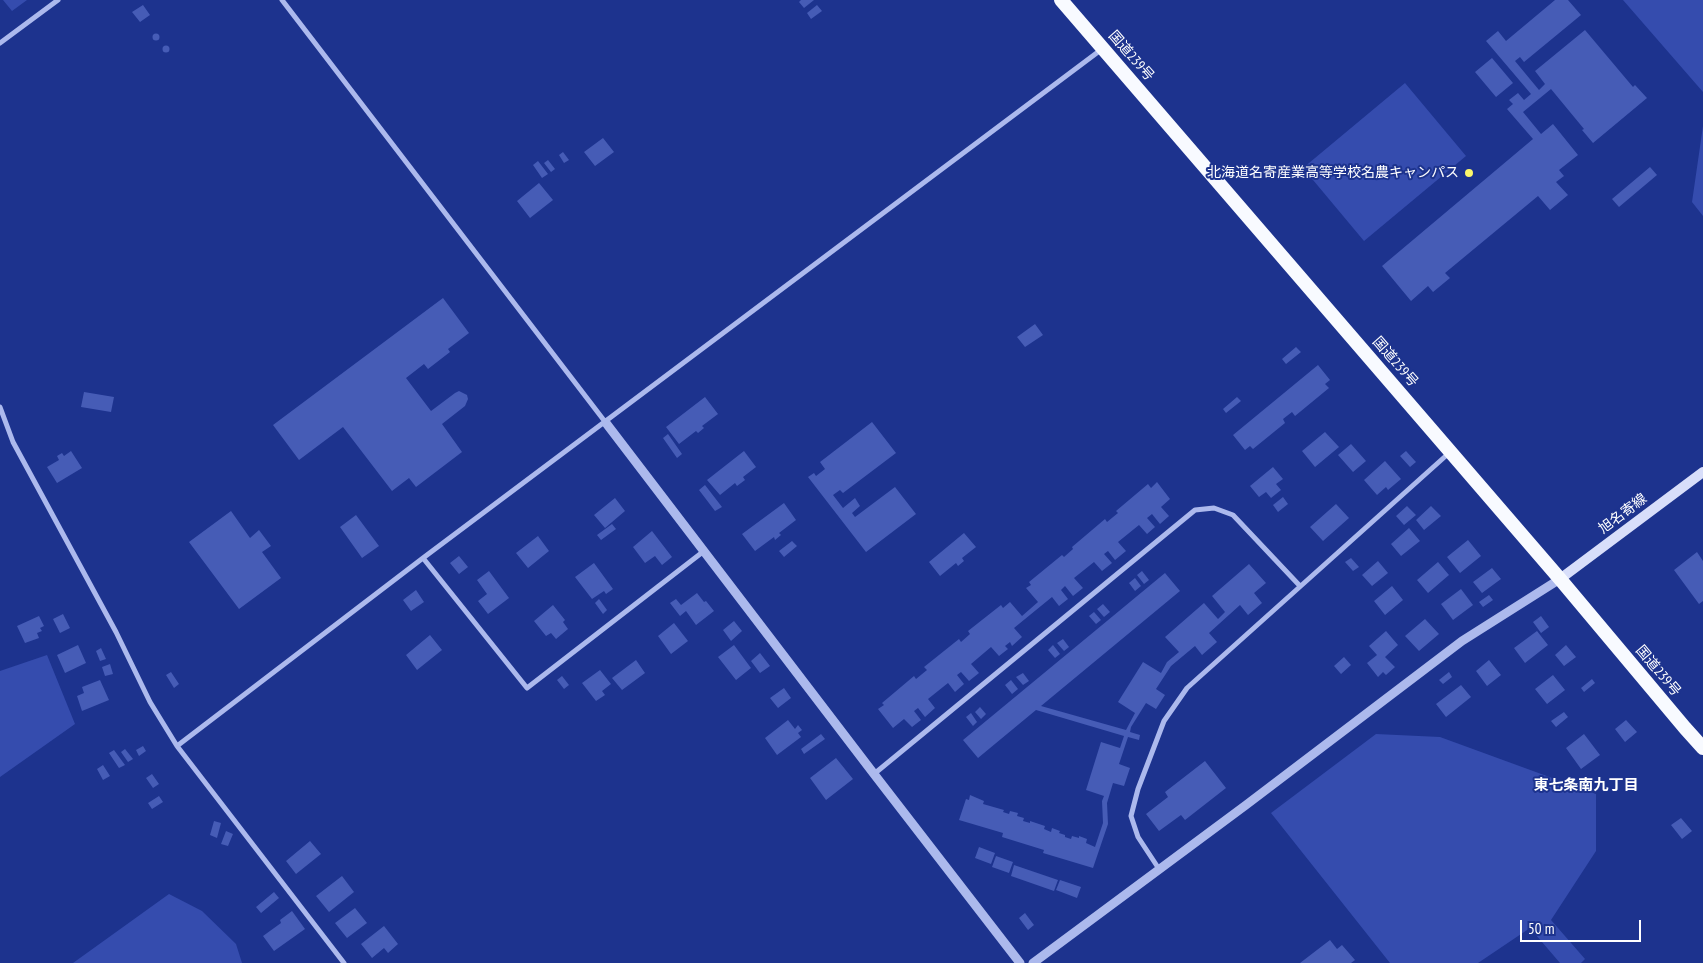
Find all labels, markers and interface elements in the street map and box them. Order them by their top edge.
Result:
street label: 国道239号 [1105,28,1157,84]
place label: 北海道名寄産業高等学校名農キャンパス [1207,165,1459,181]
marker: 北海道名寄産業高等学校名農キャンパス [1463,167,1475,179]
street label: 国道239号 [1369,334,1421,390]
street label: 旭名寄線 [1596,490,1650,538]
street label: 国道239号 [1632,642,1684,700]
district label: 東七条南九丁目 [1534,777,1638,795]
scale bar [1523,910,1644,942]
text: 50 m [1528,919,1554,938]

